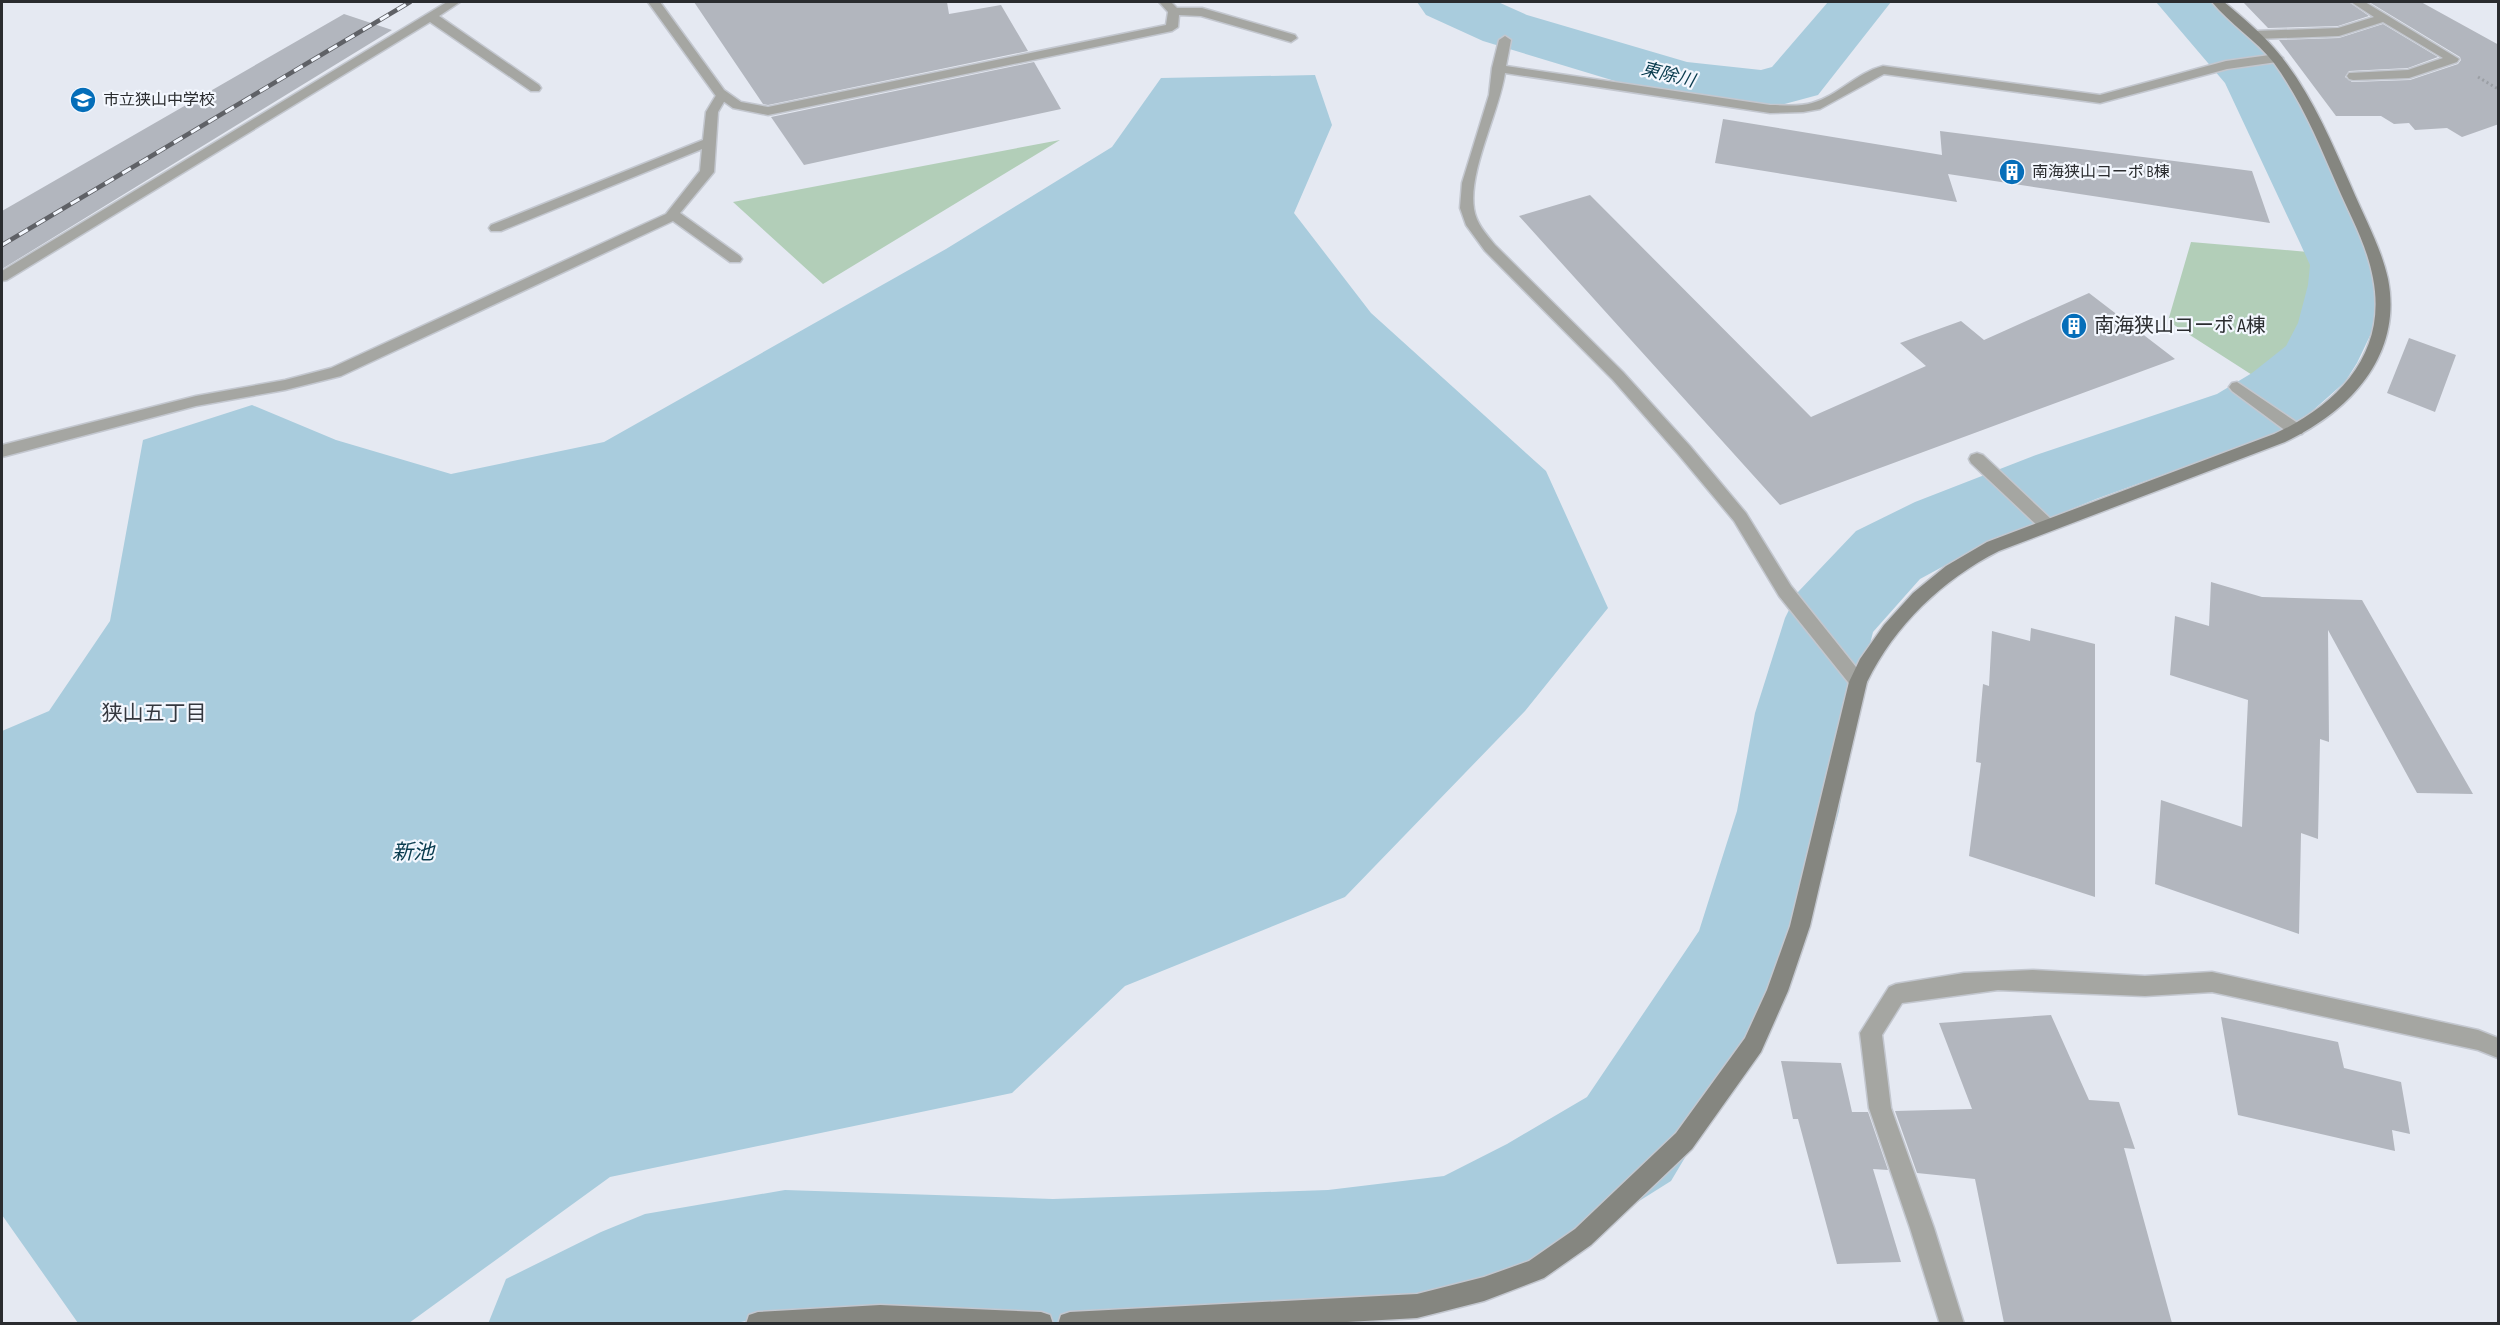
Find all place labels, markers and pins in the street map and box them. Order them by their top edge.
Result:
school or university icon: 市立狭山中学校 [68,85,98,115]
place label: 市立狭山中学校 [103,91,215,110]
building icon: 南海狭山コーポ B棟 [1997,157,2027,187]
place label: 南海狭山コーポ B棟 [2032,163,2170,182]
building icon: 南海狭山コーポ A棟 [2059,311,2089,341]
place label: 南海狭山コーポ A棟 [2094,314,2266,338]

